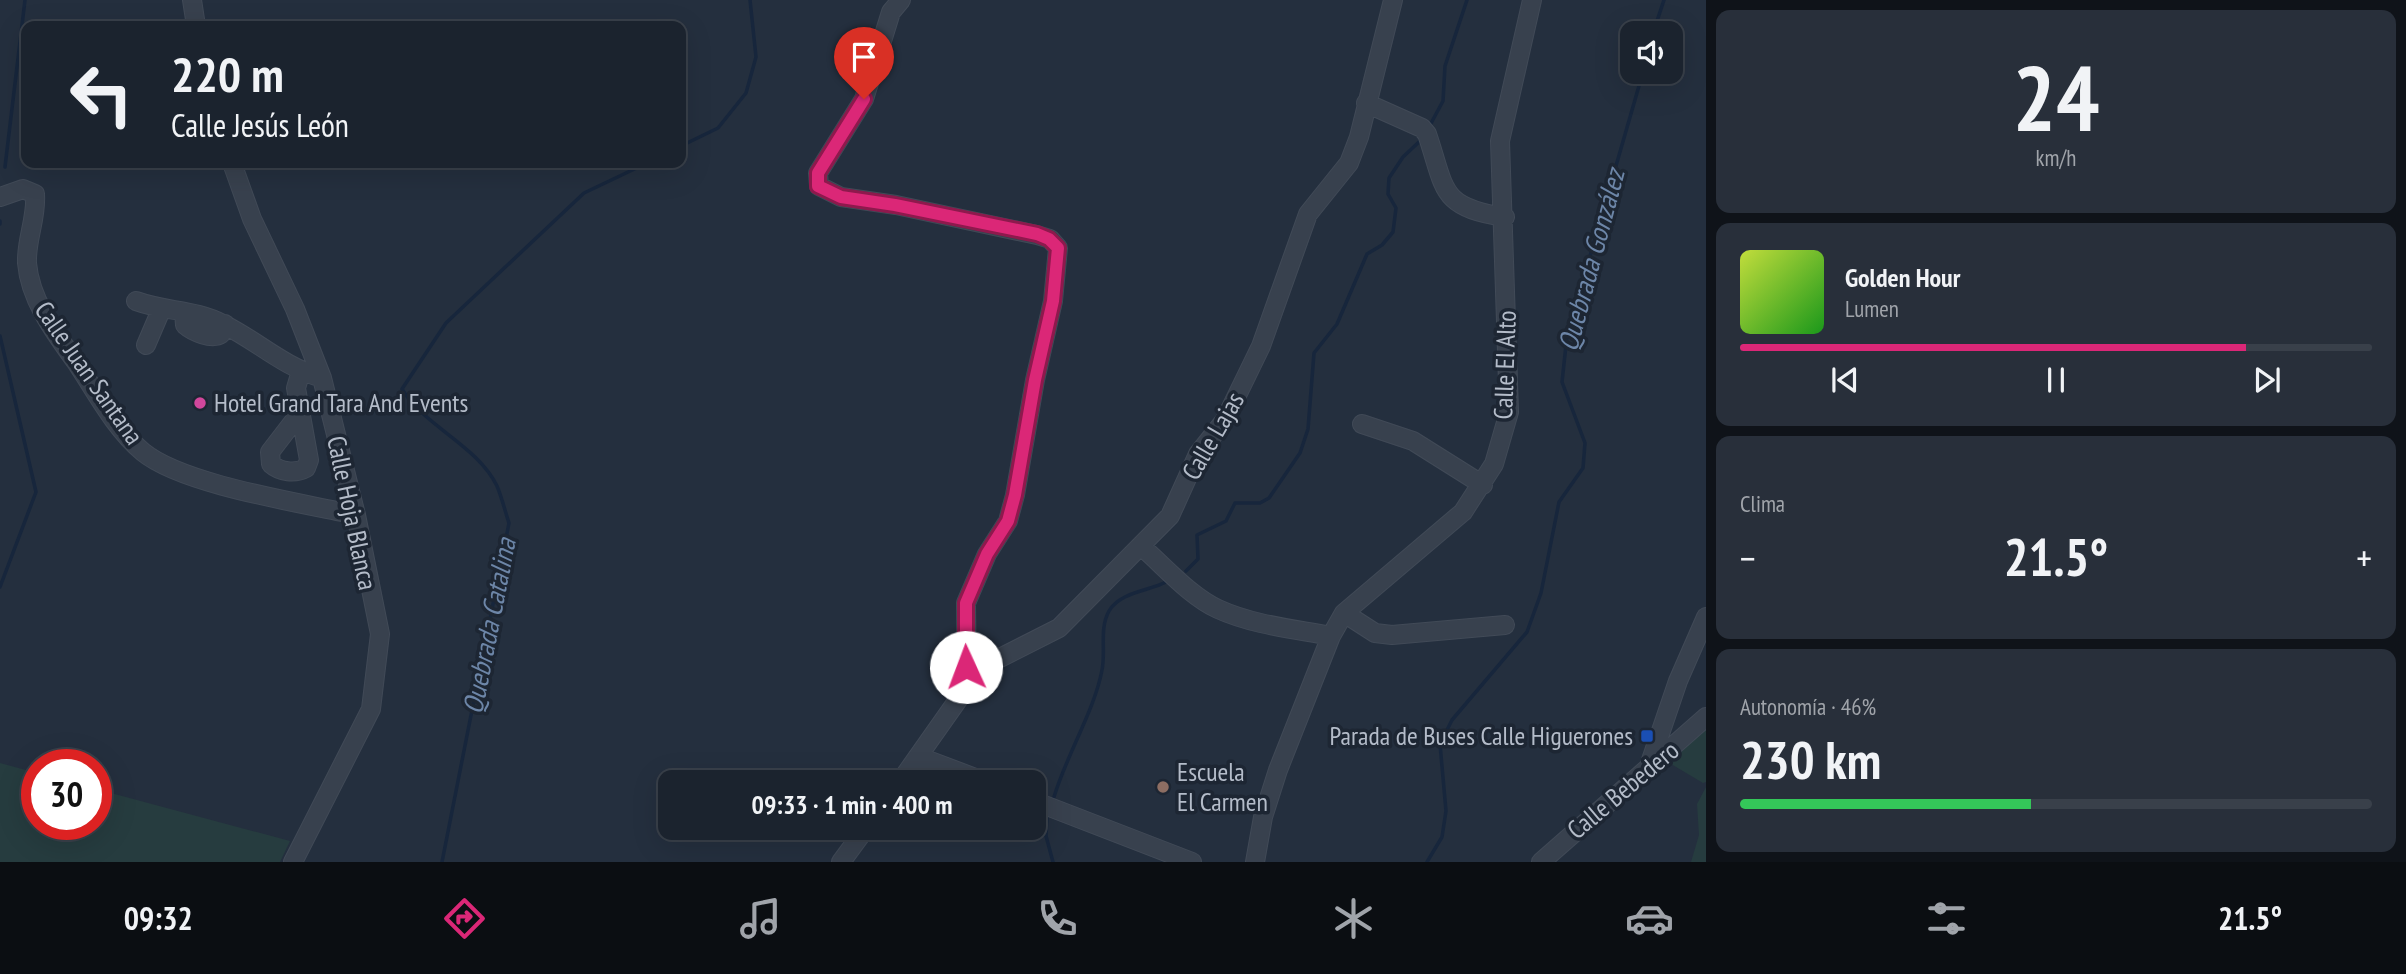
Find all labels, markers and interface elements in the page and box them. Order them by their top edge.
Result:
map controls [1620,21,1683,84]
button: sound [1620,21,1683,84]
pin [834,27,894,99]
icon: arrive [845,38,883,76]
text: 24 [2013,38,2100,156]
text: 220 m [171,42,284,106]
icon: left [56,49,147,140]
text: Calle Jesús León [171,104,349,146]
text: km/h [2036,143,2076,172]
water label: Quebrada González [1548,162,1633,355]
text: Golden Hour [1845,261,1960,294]
text: Lumen [1845,294,1899,323]
street label: Calle Juan Santana [28,295,151,451]
street label: Calle El Alto [1486,310,1523,420]
icon: previous [1826,361,1864,399]
icon: pause [2037,361,2075,399]
icon: next [2248,361,2286,399]
place label: Hotel Grand Tara And Events [214,386,468,419]
street label: Calle Lajas [1174,386,1251,486]
marker: Hotel Grand Tara And Events [192,395,208,411]
street label: Calle Hoja Blanca [320,433,385,593]
text: Clima [1740,489,1785,518]
text: 21.5° [2004,523,2108,590]
water label: Quebrada Catalina [453,533,524,717]
text: − [1740,533,1756,582]
text: + [2356,533,2372,582]
position arrow [929,630,1003,704]
text: Autonomía · 46% [1740,692,1876,721]
place label: Parada de Buses Calle Higuerones [1330,719,1633,752]
text: 230 km [1740,726,1881,793]
marker: Parada de Buses Calle Higuerones [1639,728,1655,744]
street label: Calle Bebedero [1560,733,1685,846]
speed limit sign: 30 [21,749,112,840]
place label: Escuela El Carmen [1177,755,1268,818]
marker: Escuela El Carmen [1155,779,1171,795]
text: 09:33 · 1 min · 400 m [752,788,952,821]
icon: directions [440,894,489,943]
icon: music [736,894,785,943]
icon: phone [1033,894,1082,943]
icon: climate [1329,894,1378,943]
icon: car [1625,894,1674,943]
icon: filters [1922,894,1971,943]
text: 09:32 [124,897,193,939]
text: 21.5° [2218,897,2282,939]

